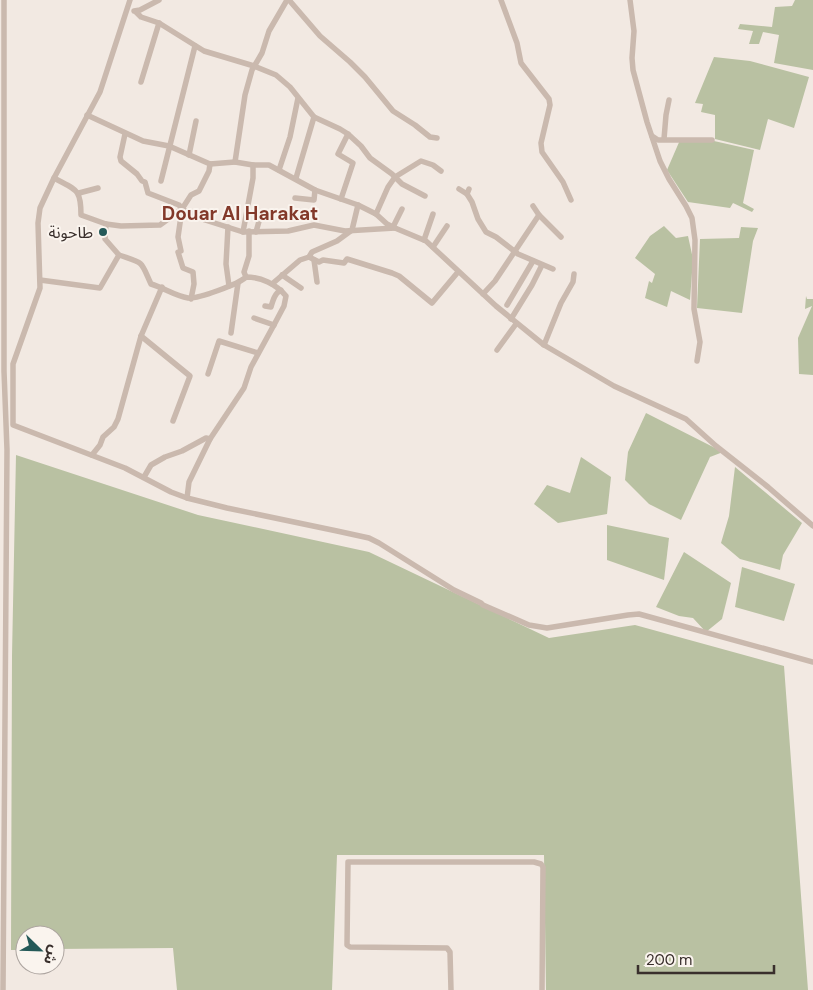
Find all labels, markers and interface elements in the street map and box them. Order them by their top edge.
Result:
district label: Douar Al Harakat [162,201,318,226]
place label: طاحونة [48,222,93,243]
marker: طاحونة [97,226,109,238]
north arrow [15,925,65,975]
scale bar [638,942,774,974]
text: ش [40,943,64,967]
text: 200 m [646,950,692,970]

